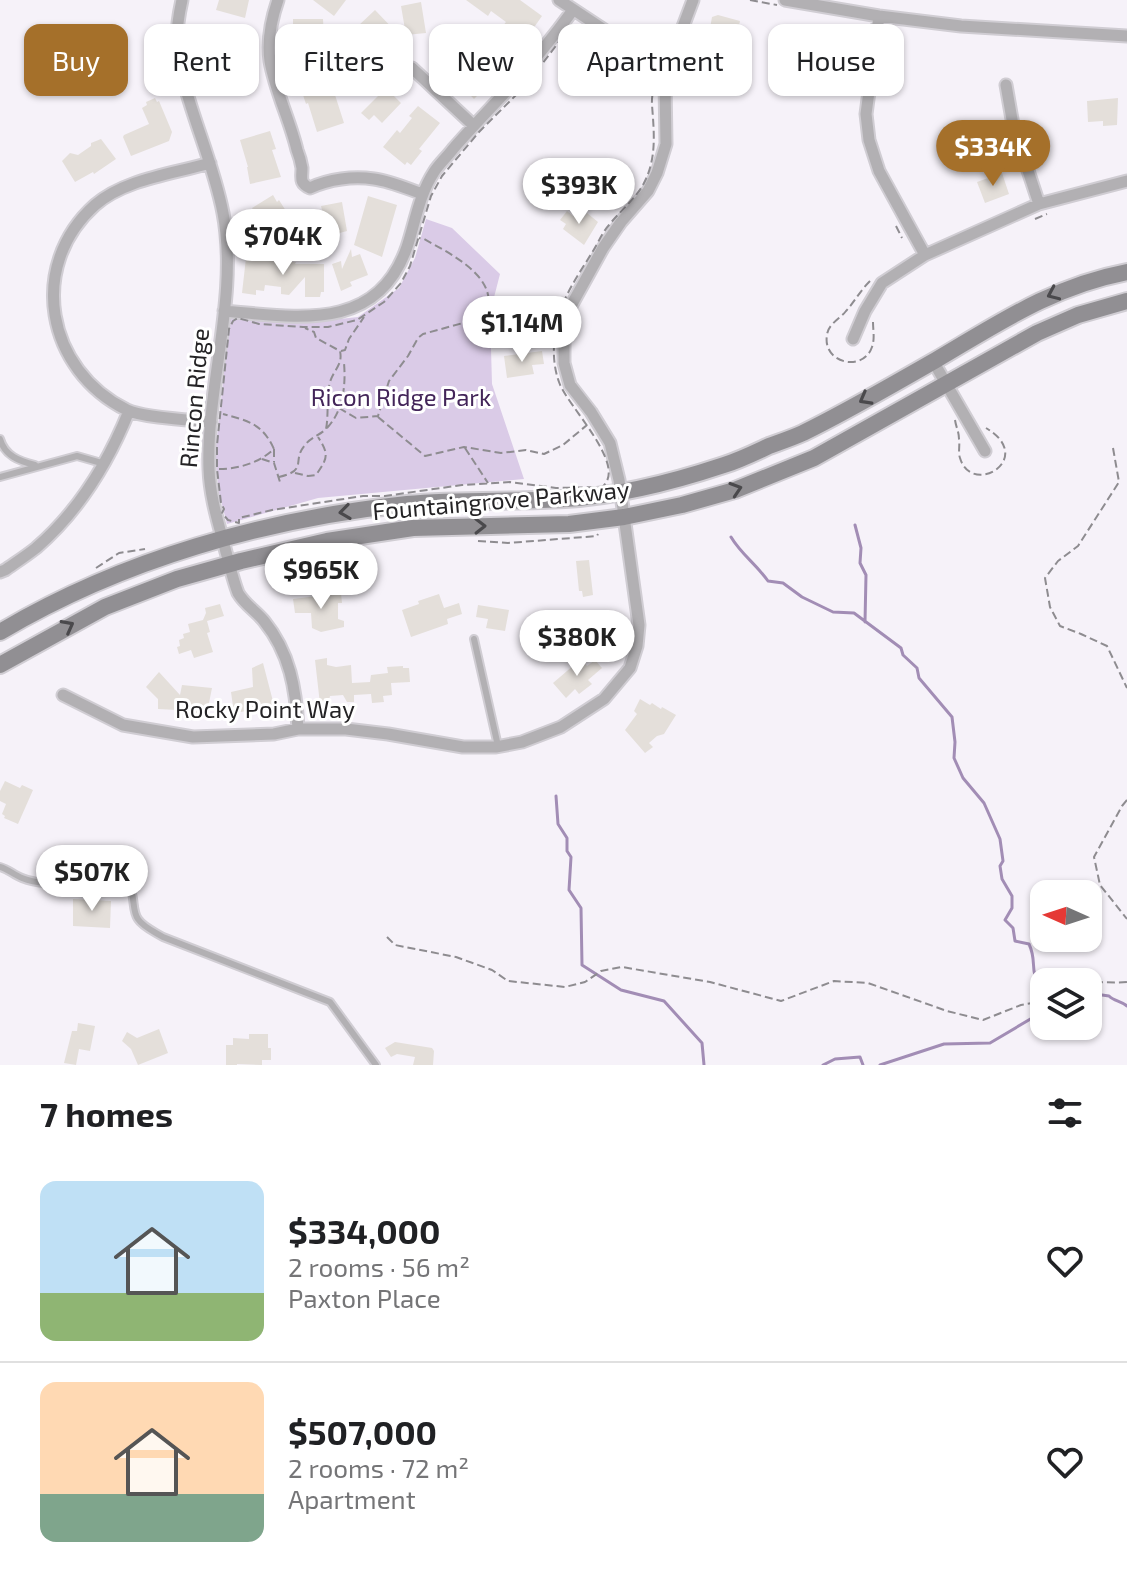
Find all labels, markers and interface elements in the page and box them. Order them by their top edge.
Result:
chip: Buy [24,24,128,96]
chip: Rent [144,24,259,96]
chip: Filters [275,24,413,96]
chip: New [429,24,542,96]
chip: Apartment [558,24,752,96]
chip: House [768,24,904,96]
pin: $334K [937,120,1049,188]
text: $334K [954,130,1032,161]
pin: $393K [523,158,635,226]
text: $393K [541,168,617,199]
pin: $704K [227,209,339,277]
text: $704K [244,219,322,250]
one-way arrow [1046,285,1061,301]
pin: $1.14M [457,296,587,364]
text: $1.14M [480,306,564,337]
street label: Rincon Ridge [173,327,214,469]
park label: Ricon Ridge Park [311,382,491,411]
one-way arrow [859,389,874,405]
street label: Fountaingrove Parkway [371,474,631,525]
one-way arrow [728,483,742,499]
one-way arrow [338,503,351,520]
one-way arrow [474,518,487,535]
pin: $965K [265,543,377,611]
text: $965K [283,553,359,584]
pin: $380K [521,610,633,678]
one-way arrow [59,620,73,636]
text: $380K [538,620,616,651]
street label: Rocky Point Way [175,694,355,723]
pin: $507K [36,845,148,913]
text: $507K [54,855,130,886]
north arrow [1030,880,1102,952]
map controls [1030,880,1102,1040]
button: layers [1030,968,1102,1040]
icon: filters [1043,1091,1087,1135]
text: 7 homes [40,1093,173,1134]
text: $334,000 [288,1210,441,1251]
icon: home [104,1213,200,1309]
icon: heart [1043,1239,1087,1283]
text: 2 rooms · 56 m² [288,1251,470,1282]
text: Paxton Place [288,1282,441,1313]
text: $507,000 [288,1411,437,1452]
icon: home [104,1414,200,1510]
icon: heart [1043,1440,1087,1484]
text: 2 rooms · 72 m² [288,1452,469,1483]
text: Apartment [288,1483,416,1514]

